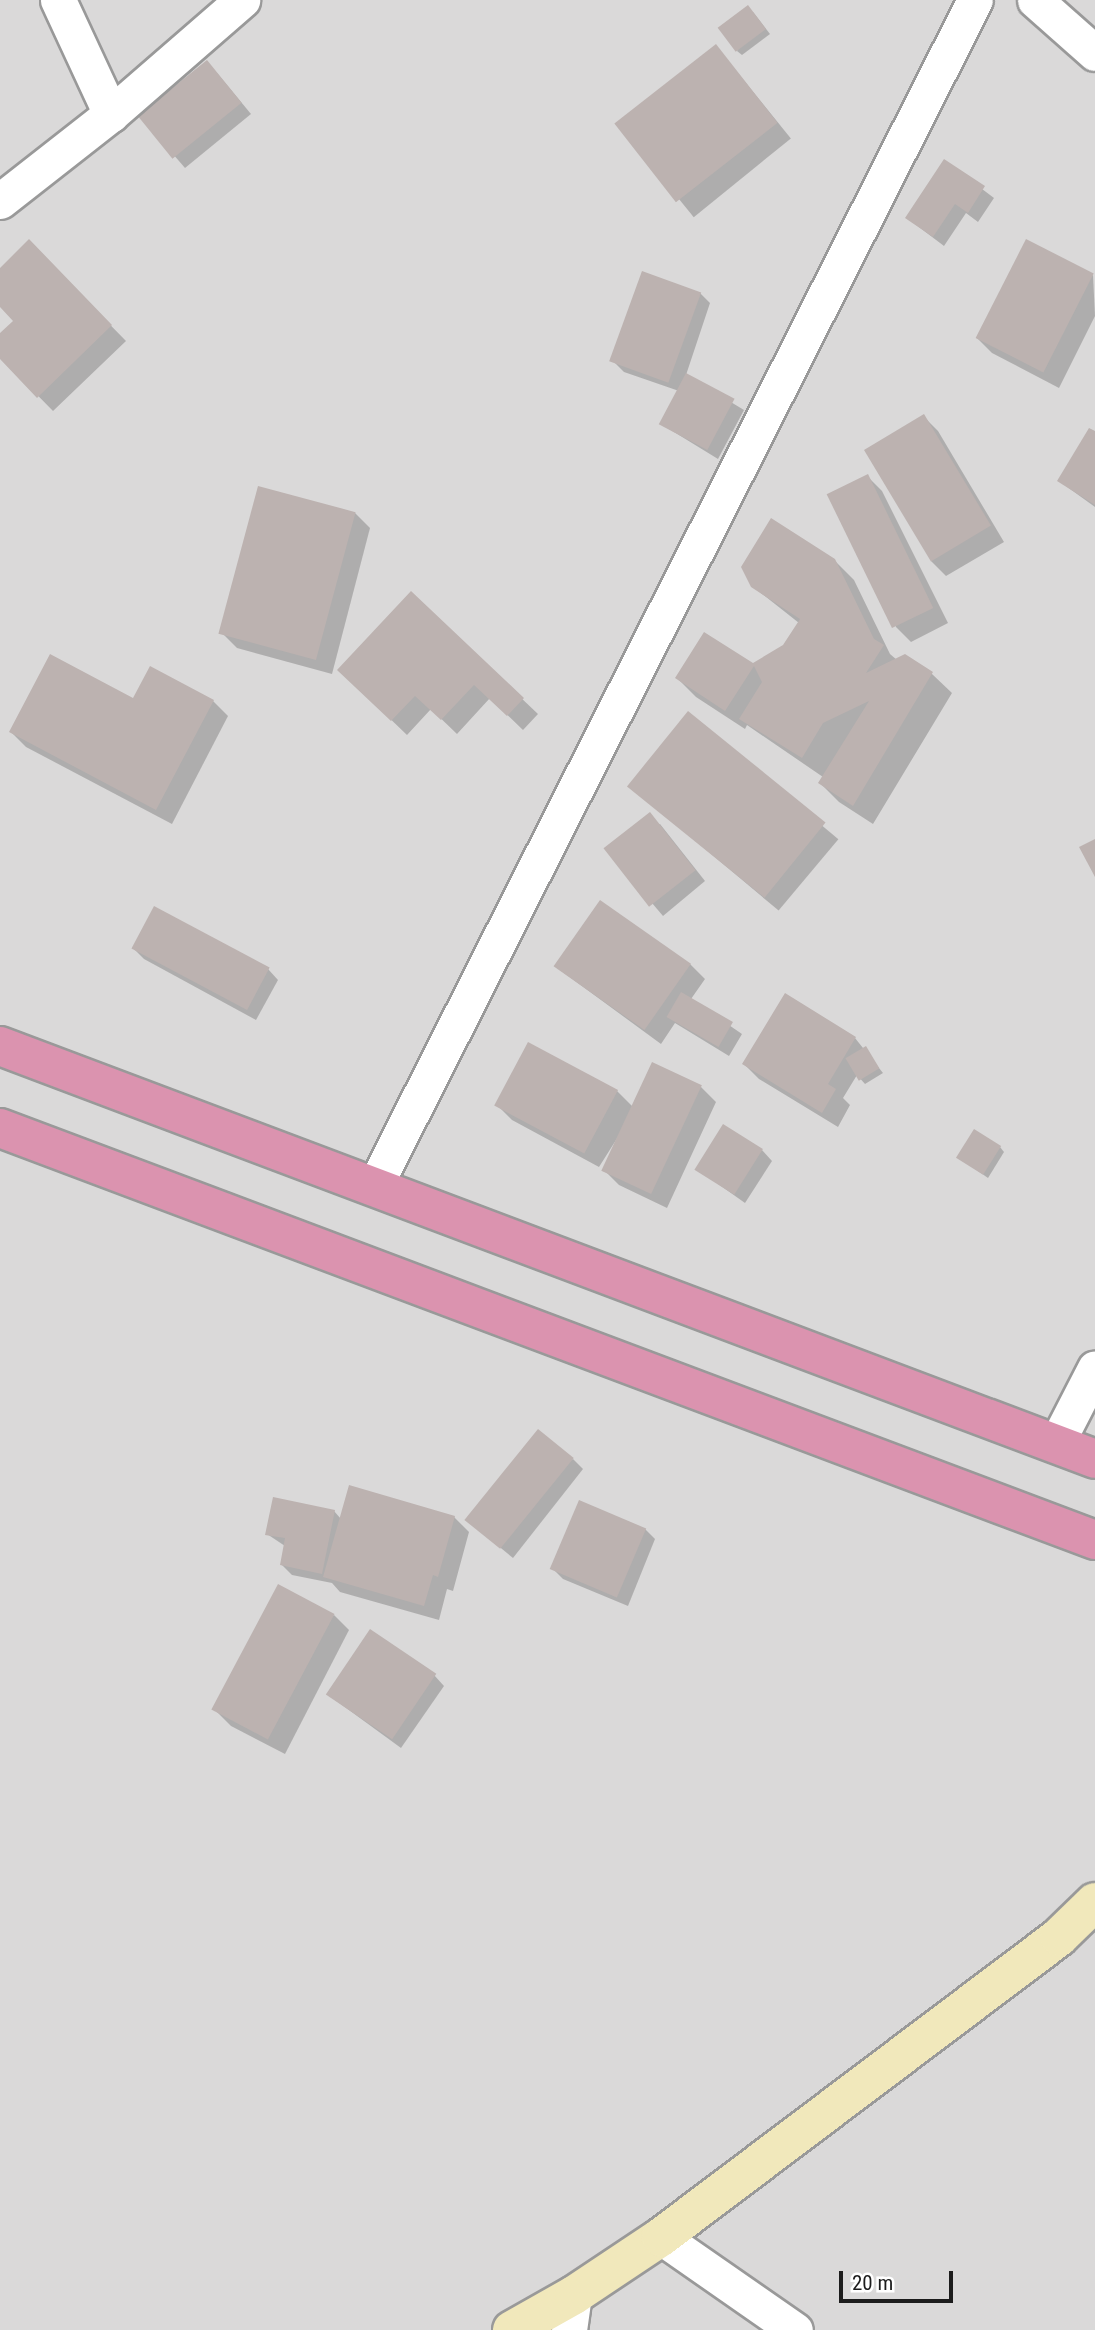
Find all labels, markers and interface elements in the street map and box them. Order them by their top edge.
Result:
scale bar [843,2256,957,2300]
text: 20 m [852,2271,893,2295]

